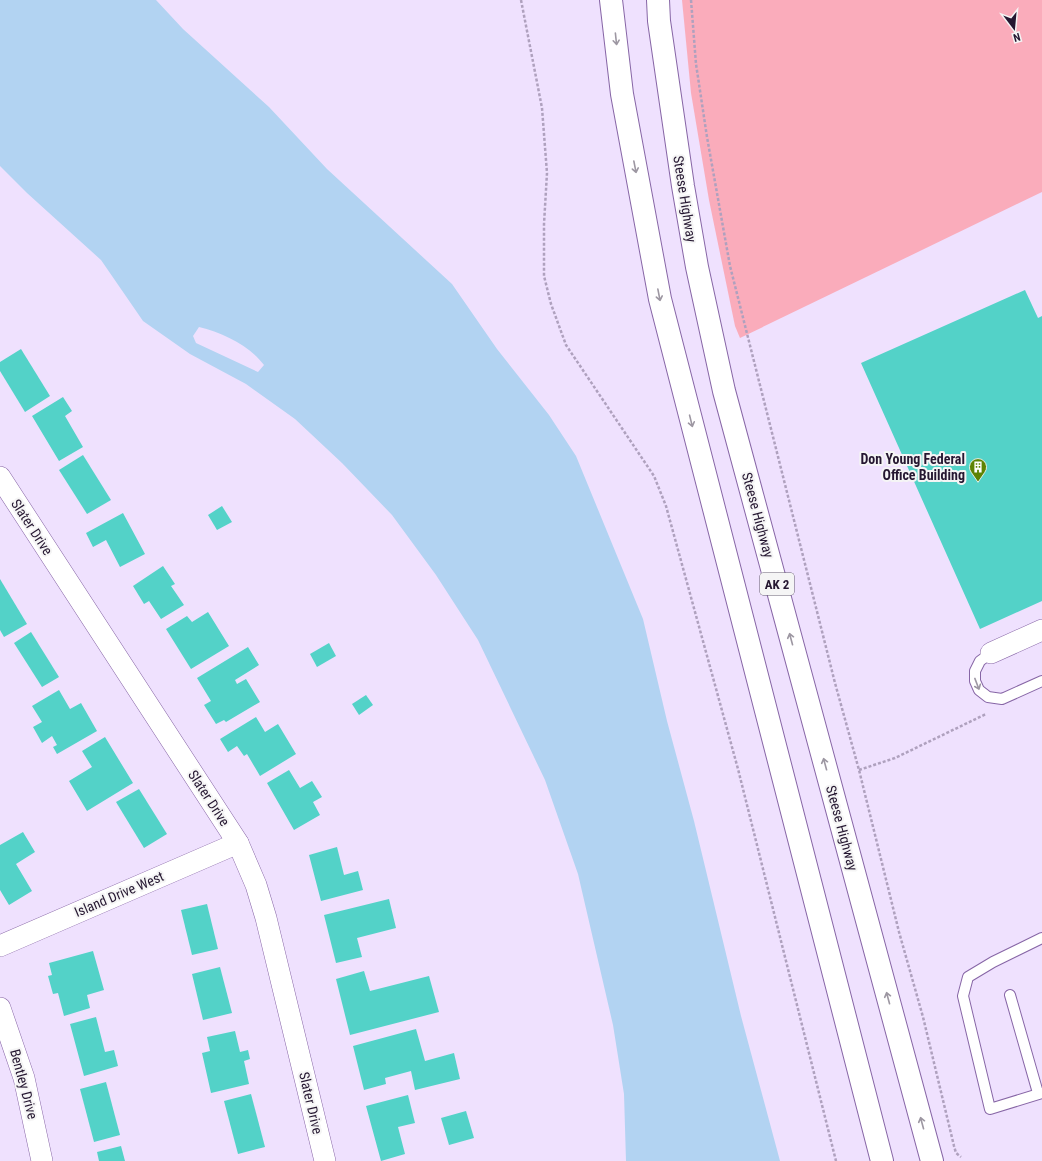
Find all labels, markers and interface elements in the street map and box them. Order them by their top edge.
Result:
north arrow [994,8,1034,48]
text: N [1011,30,1022,44]
one-way arrow [612,32,619,45]
street label: Steese Highway [670,154,700,244]
one-way arrow [632,160,640,173]
one-way arrow [655,288,663,301]
one-way arrow [688,414,695,427]
place label: Don Young Federal Office Building [860,451,965,483]
building icon: Don Young Federal Office Building [968,457,988,482]
street label: Steese Highway [739,471,777,560]
street label: Slater Drive [8,496,56,558]
road number: AK 2 [760,573,794,595]
one-way arrow [787,632,794,645]
one-way arrow [974,678,982,690]
one-way arrow [821,758,828,771]
street label: Slater Drive [185,767,233,829]
street label: Steese Highway [823,784,861,873]
street label: Island Drive West [72,868,166,920]
one-way arrow [884,992,891,1005]
street label: Bentley Drive [7,1047,41,1121]
street label: Slater Drive [296,1070,326,1136]
one-way arrow [918,1117,925,1130]

